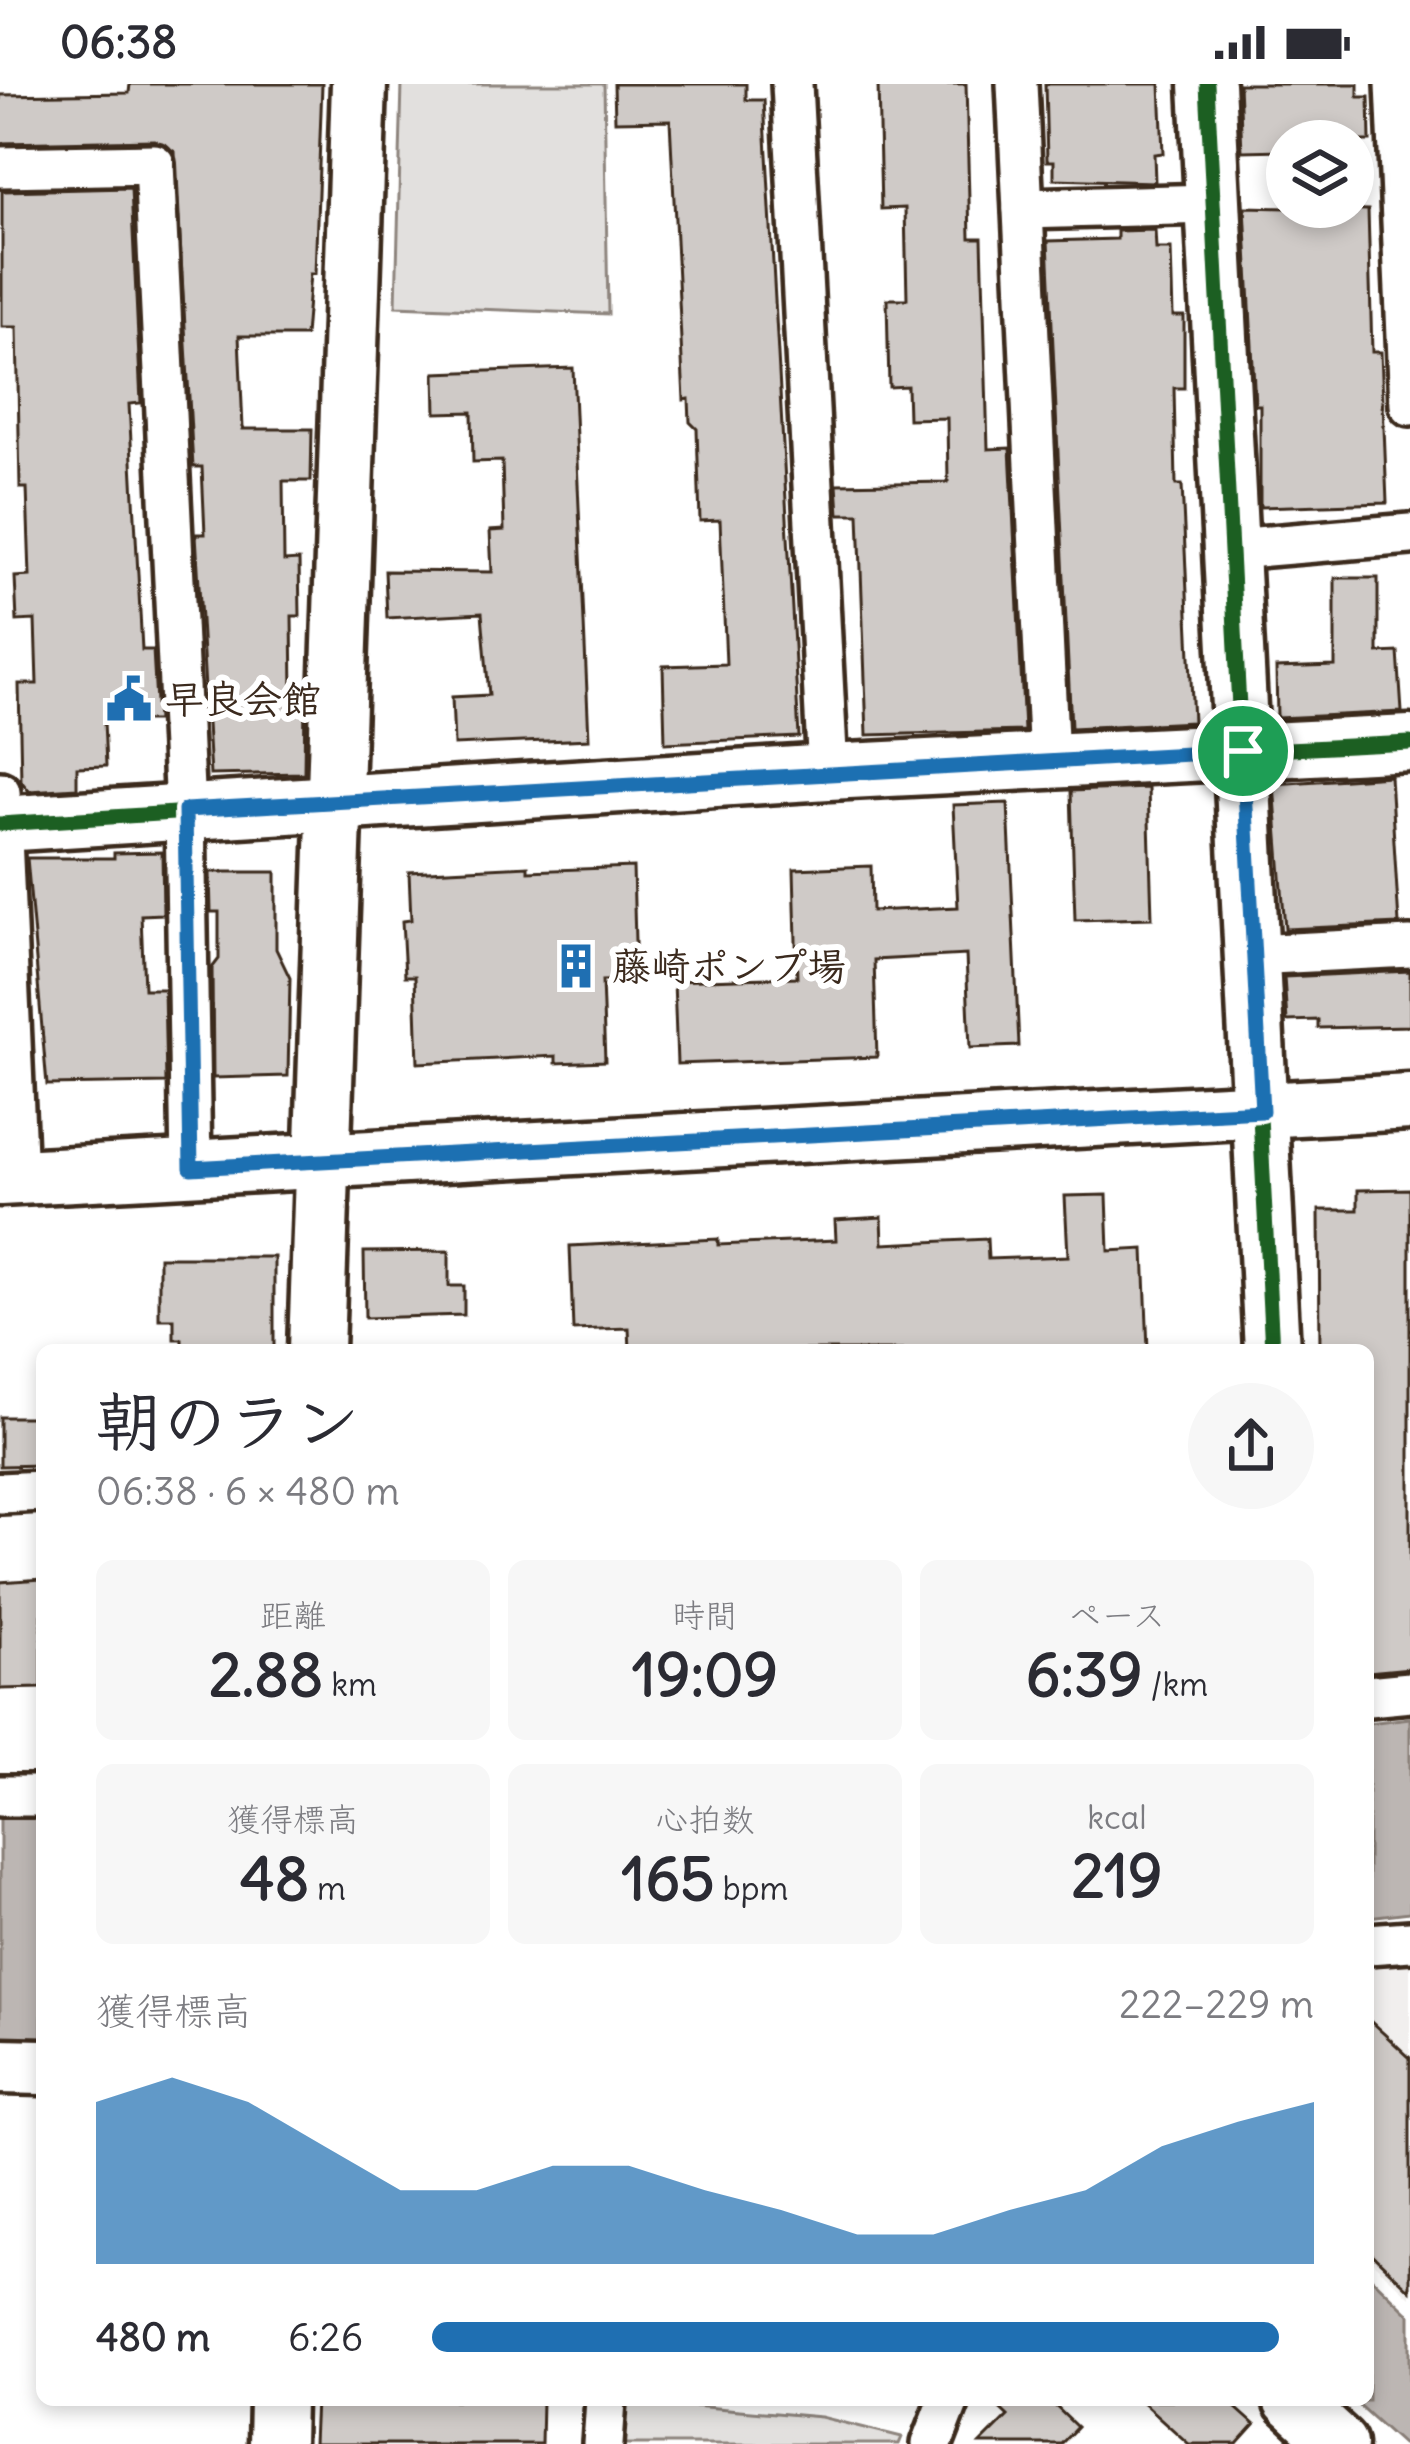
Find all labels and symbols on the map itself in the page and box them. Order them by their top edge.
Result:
public building icon: 早良会館 [104,674,154,724]
place label: 早良会館 [165,675,321,724]
pin [1192,700,1294,802]
building icon: 藤崎ポンプ場 [551,941,601,991]
place label: 藤崎ポンプ場 [612,942,846,991]

